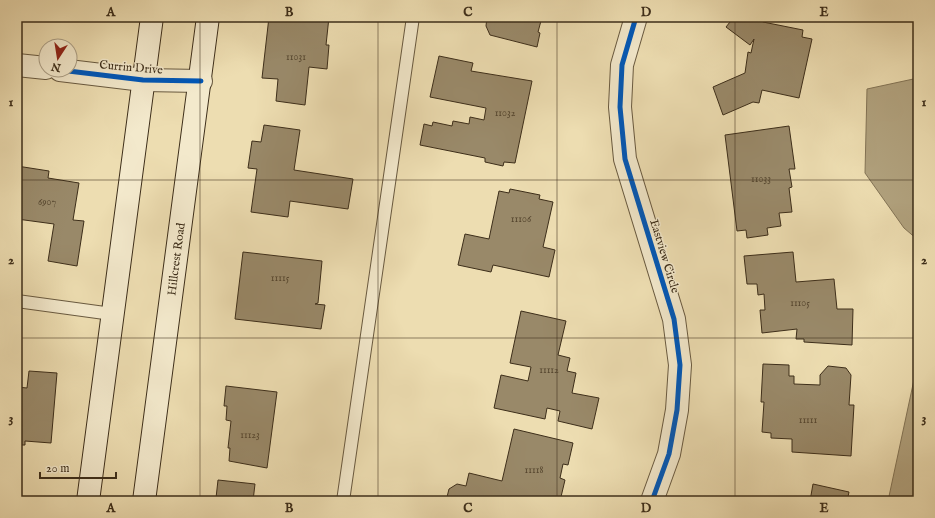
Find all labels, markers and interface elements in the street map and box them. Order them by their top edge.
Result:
text: A [106,4,117,21]
text: B [285,4,294,21]
text: C [463,4,473,21]
text: D [641,4,652,21]
text: E [819,4,829,21]
north arrow [38,38,78,78]
house number: 11031 [286,51,306,64]
street label: Currin Drive [99,57,164,78]
text: N [50,59,63,75]
text: 1 [9,94,14,111]
text: 1 [922,94,927,111]
house number: 11032 [495,107,516,120]
house number: 11033 [751,173,771,186]
house number: 6907 [38,196,56,209]
house number: 11106 [511,213,532,226]
street label: Eastview Circle [646,217,683,295]
street label: Hillcrest Road [164,221,189,296]
text: 2 [8,252,14,269]
text: 2 [921,252,927,269]
house number: 11115 [271,272,290,285]
house number: 11105 [790,297,810,310]
house number: 11112 [539,364,559,377]
text: 3 [9,410,14,427]
text: 3 [922,410,927,427]
house number: 11111 [799,414,818,427]
house number: 11123 [240,429,260,442]
scale bar [40,454,116,480]
text: 20 m [46,461,69,476]
house number: 11118 [525,464,543,477]
text: A [106,500,117,517]
text: B [285,500,294,517]
text: C [463,500,473,517]
text: D [641,500,652,517]
text: E [819,500,829,517]

